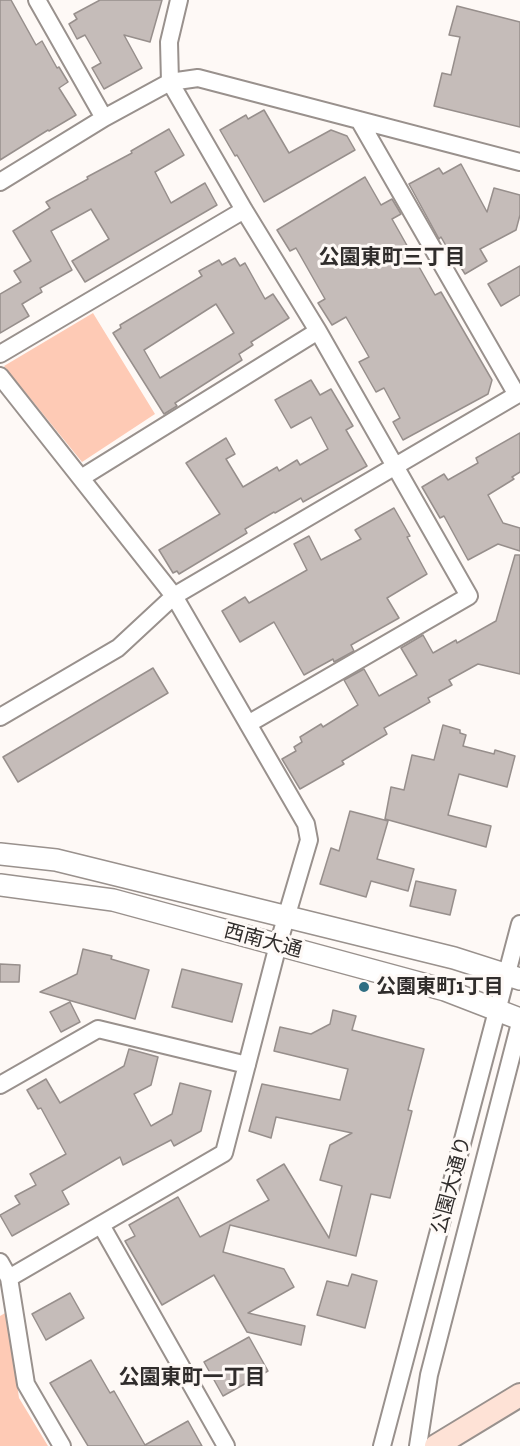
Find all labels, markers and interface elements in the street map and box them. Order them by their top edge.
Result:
district label: 公園東町三丁目 [319,245,465,271]
street label: 西南大通 [221,919,305,963]
place label: 公園東町1丁目 [376,975,504,999]
marker: 公園東町1丁目 [357,980,371,994]
street label: 公園大通り [427,1134,477,1236]
district label: 公園東町一丁目 [119,1365,265,1391]

